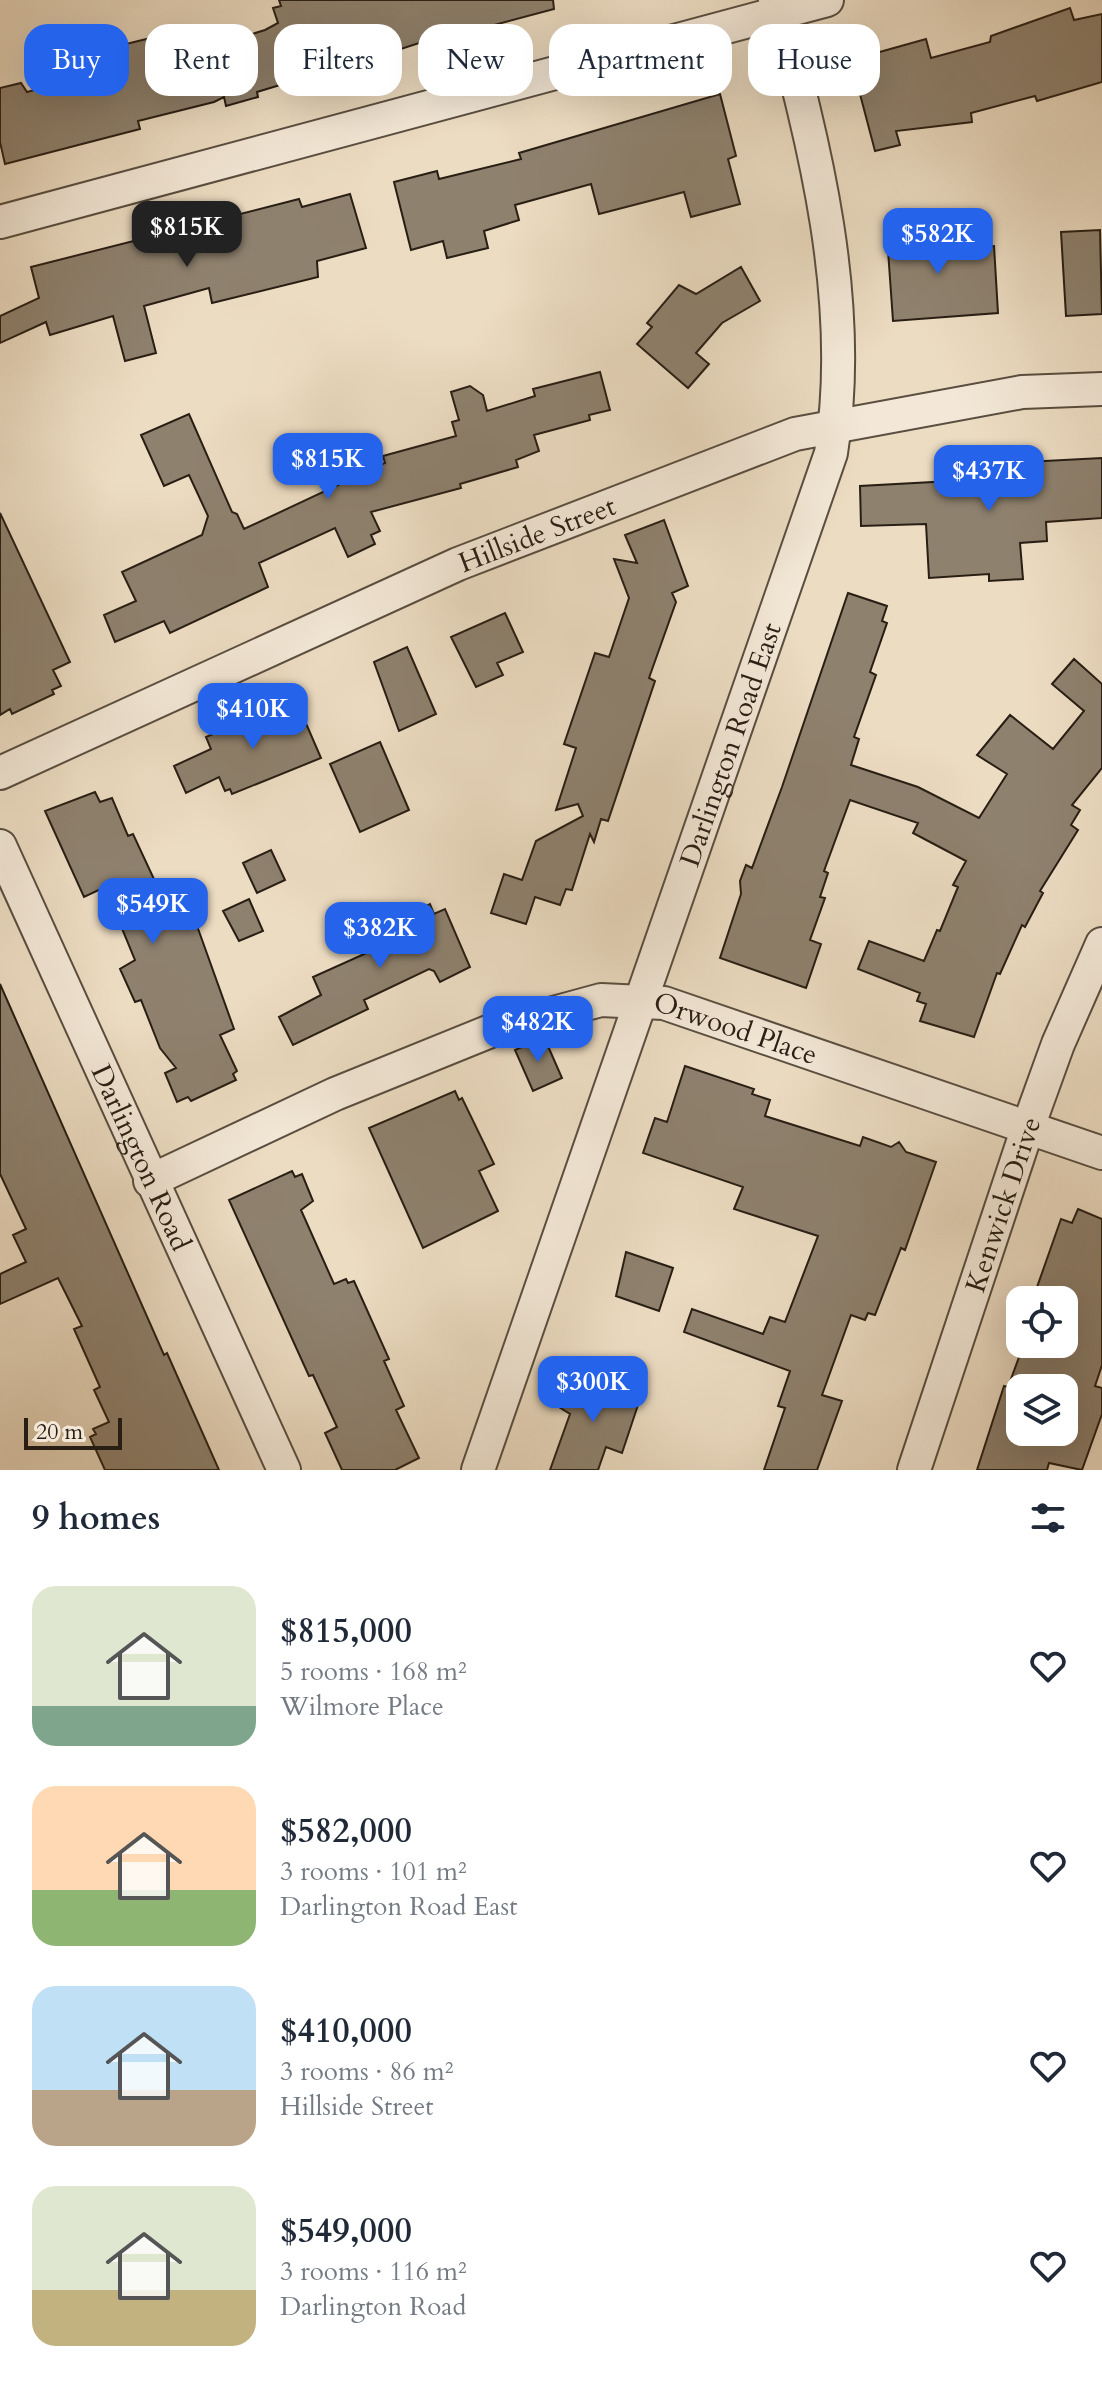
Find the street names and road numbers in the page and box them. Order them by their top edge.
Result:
street label: Hillside Street [453,487,621,582]
street label: Darlington Road East [671,618,791,872]
street label: Orwood Place [648,983,822,1074]
street label: Darlington Road [82,1058,200,1257]
street label: Kenwick Drive [956,1112,1050,1297]

